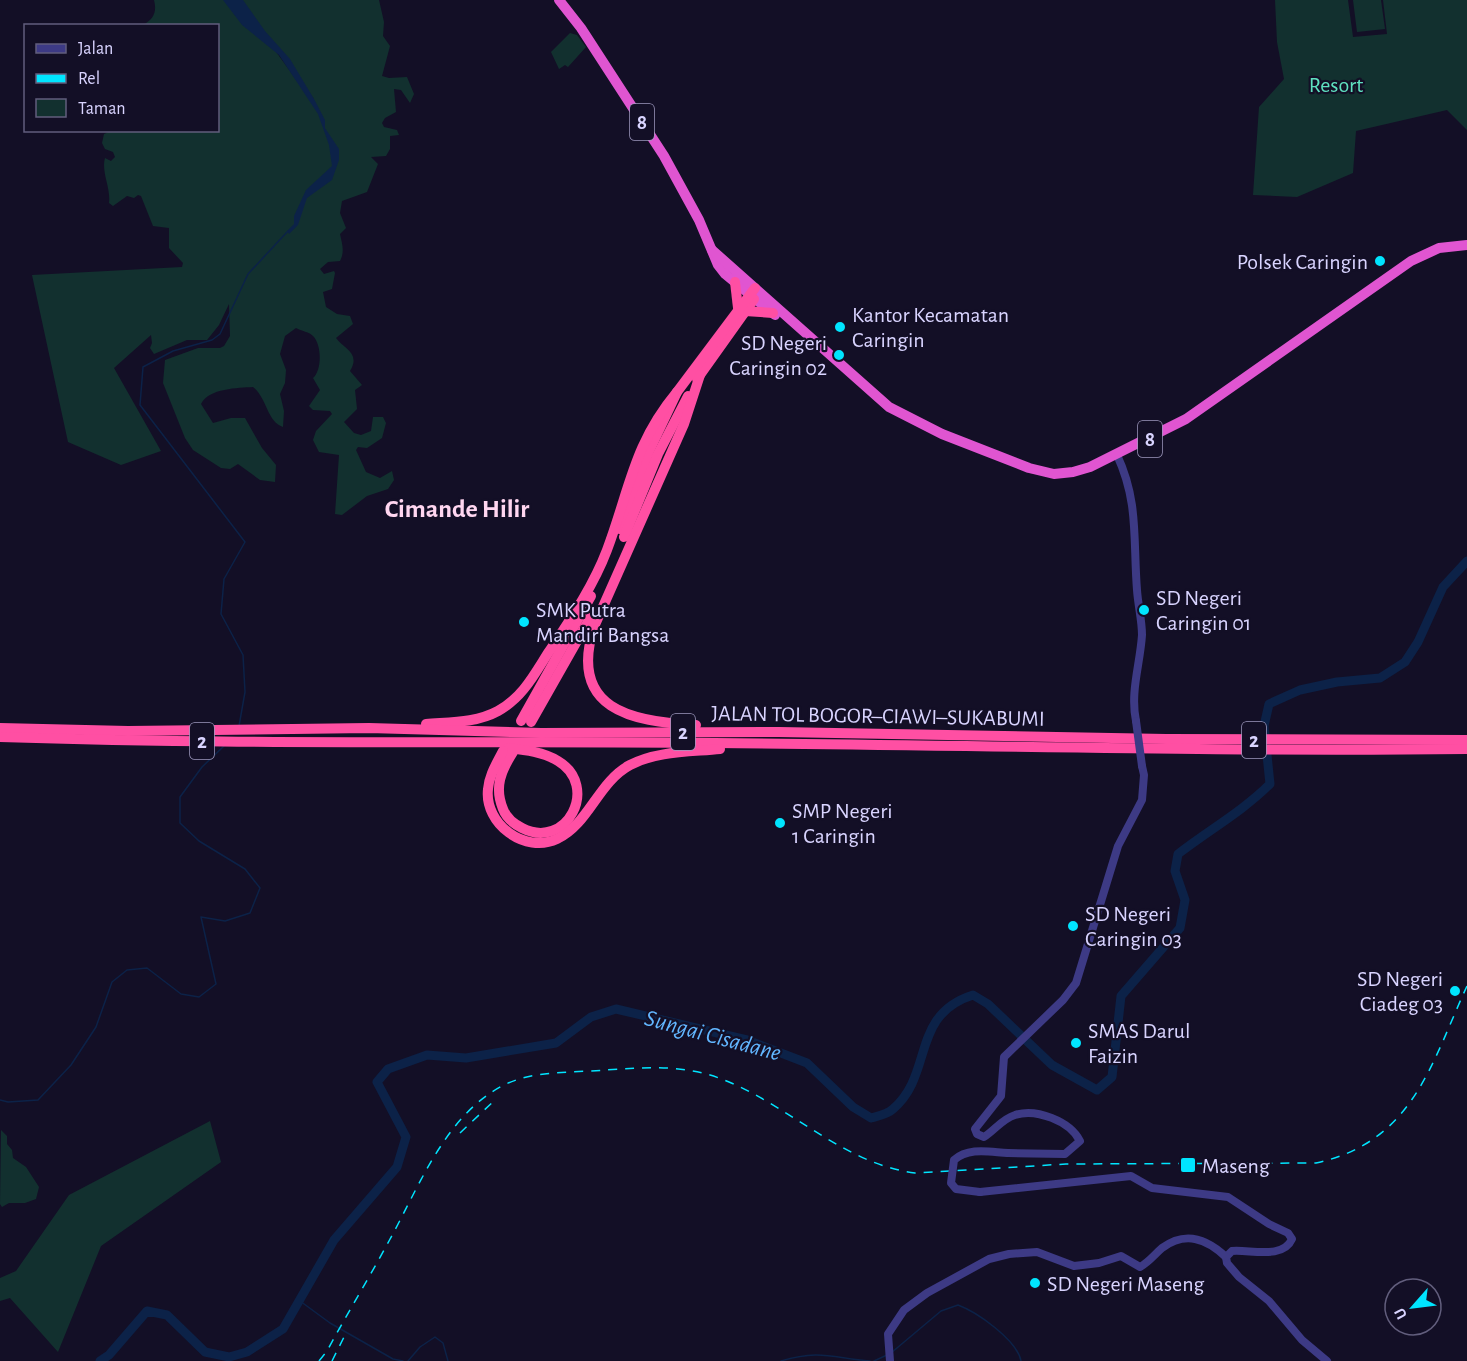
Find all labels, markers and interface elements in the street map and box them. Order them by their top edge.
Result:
legend [24,24,219,132]
text: Jalan [78,40,113,58]
text: Rel [78,70,100,88]
park label: Resort [1309,74,1363,96]
text: Taman [78,100,126,118]
road number: 8 [630,104,654,140]
place label: Polsek Caringin [1237,251,1368,273]
marker: Polsek Caringin [1373,254,1387,268]
place label: Kantor Kecamatan Caringin [852,304,1009,351]
marker: Kantor Kecamatan Caringin [833,320,847,334]
place label: SD Negeri Caringin 02 [729,332,827,379]
marker: SD Negeri Caringin 02 [832,348,846,362]
road number: 8 [1138,421,1162,457]
district label: Cimande Hilir [385,496,529,522]
place label: SD Negeri Caringin 01 [1156,587,1251,634]
place label: SMK Putra Mandiri Bangsa [536,599,669,646]
marker: SD Negeri Caringin 01 [1137,603,1151,617]
marker: SMK Putra Mandiri Bangsa [517,615,531,629]
street label: JALAN TOL BOGOR–CIAWI–SUKABUMI [711,702,1045,730]
road number: 2 [671,714,695,750]
road number: 2 [1242,722,1266,758]
road number: 2 [190,723,214,759]
place label: SMP Negeri 1 Caringin [792,800,893,847]
marker: SMP Negeri 1 Caringin [773,816,787,830]
place label: SD Negeri Caringin 03 [1085,903,1182,950]
marker: SD Negeri Caringin 03 [1066,919,1080,933]
place label: SD Negeri Ciadeg 03 [1357,968,1443,1015]
marker: SD Negeri Ciadeg 03 [1448,984,1462,998]
water label: Sungai Cisadane [642,1006,783,1066]
place label: SMAS Darul Faizin [1088,1020,1190,1067]
marker: SMAS Darul Faizin [1069,1036,1083,1050]
place label: Maseng [1202,1155,1270,1177]
marker: Maseng [1179,1156,1197,1174]
place label: SD Negeri Maseng [1047,1273,1205,1295]
marker: SD Negeri Maseng [1028,1276,1042,1290]
north arrow [1383,1277,1443,1337]
text: U [1391,1305,1410,1322]

